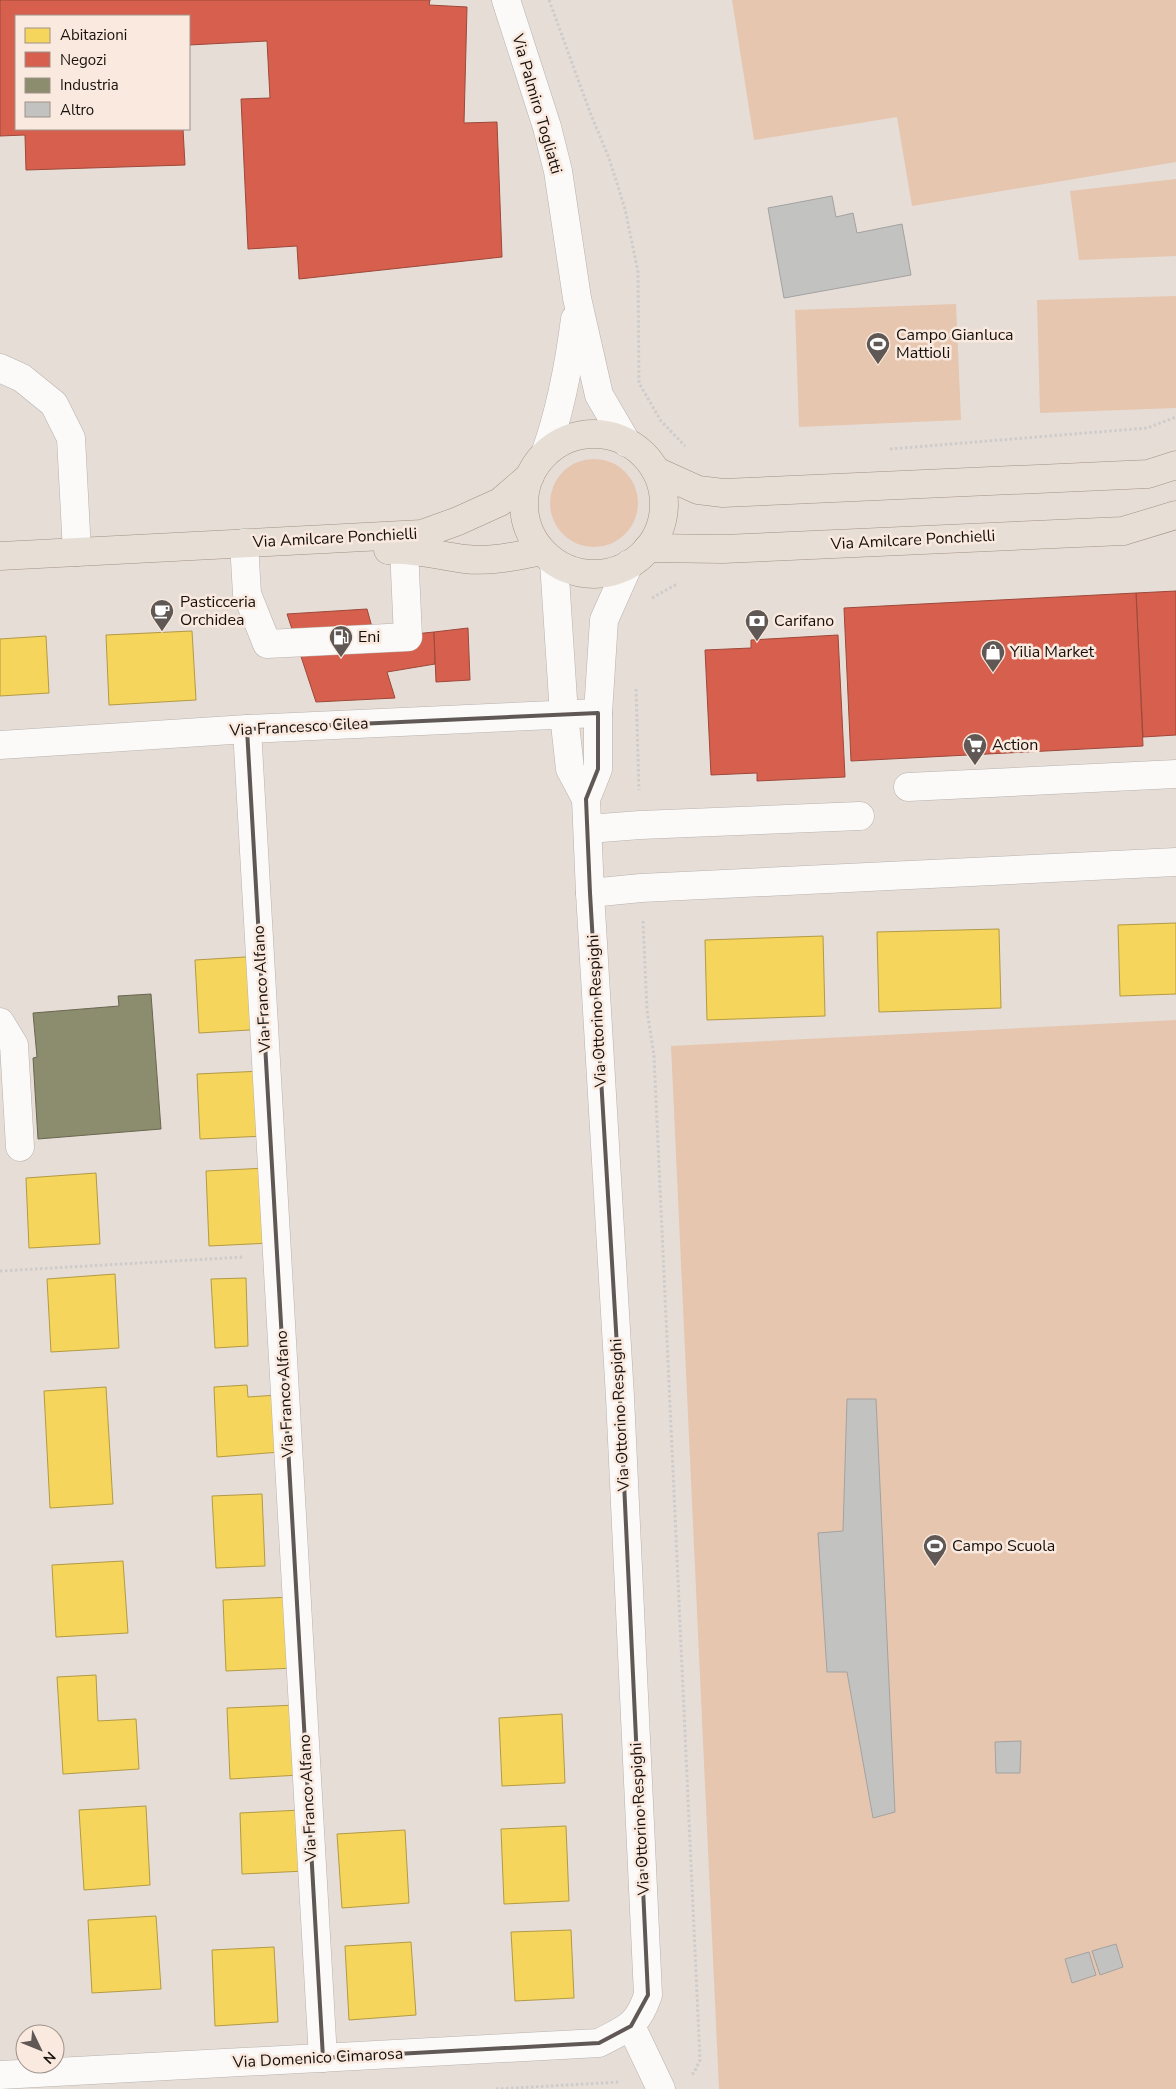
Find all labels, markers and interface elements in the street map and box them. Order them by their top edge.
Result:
legend [15,15,190,130]
text: Abitazioni [60,25,127,45]
street label: Via Palmiro Togliatti [506,30,568,177]
text: Negozi [60,50,107,70]
text: Industria [60,75,119,95]
text: Altro [60,100,94,120]
place label: Campo Gianluca Mattioli [896,324,1013,364]
sports icon: Campo Gianluca Mattioli [865,331,891,365]
street label: Via Amilcare Ponchielli [251,523,418,553]
street label: Via Amilcare Ponchielli [829,525,996,555]
place label: Pasticceria Orchidea [180,591,256,631]
cafe icon: Pasticceria Orchidea [149,598,175,632]
bank icon: Carifano [744,608,770,642]
place label: Carifano [774,610,834,632]
fuel station icon: Eni [328,624,354,658]
place label: Eni [358,626,380,648]
shop icon: Yilia Market [980,639,1006,673]
place label: Yilia Market [1009,641,1094,663]
street label: Via Francesco Cilea [228,712,369,742]
supermarket icon: Action [962,732,988,766]
place label: Action [992,734,1038,756]
street label: Via Franco Alfano [248,925,276,1054]
street label: Via Ottorino Respighi [582,934,612,1089]
street label: Via Franco Alfano [271,1330,299,1459]
street label: Via Ottorino Respighi [605,1338,635,1493]
sports icon: Campo Scuola [922,1533,948,1567]
place label: Campo Scuola [952,1535,1055,1557]
street label: Via Franco Alfano [294,1734,322,1863]
street label: Via Ottorino Respighi [625,1742,655,1897]
north arrow [15,2024,65,2074]
street label: Via Domenico Cimarosa [231,2043,404,2074]
text: N [39,2047,60,2068]

